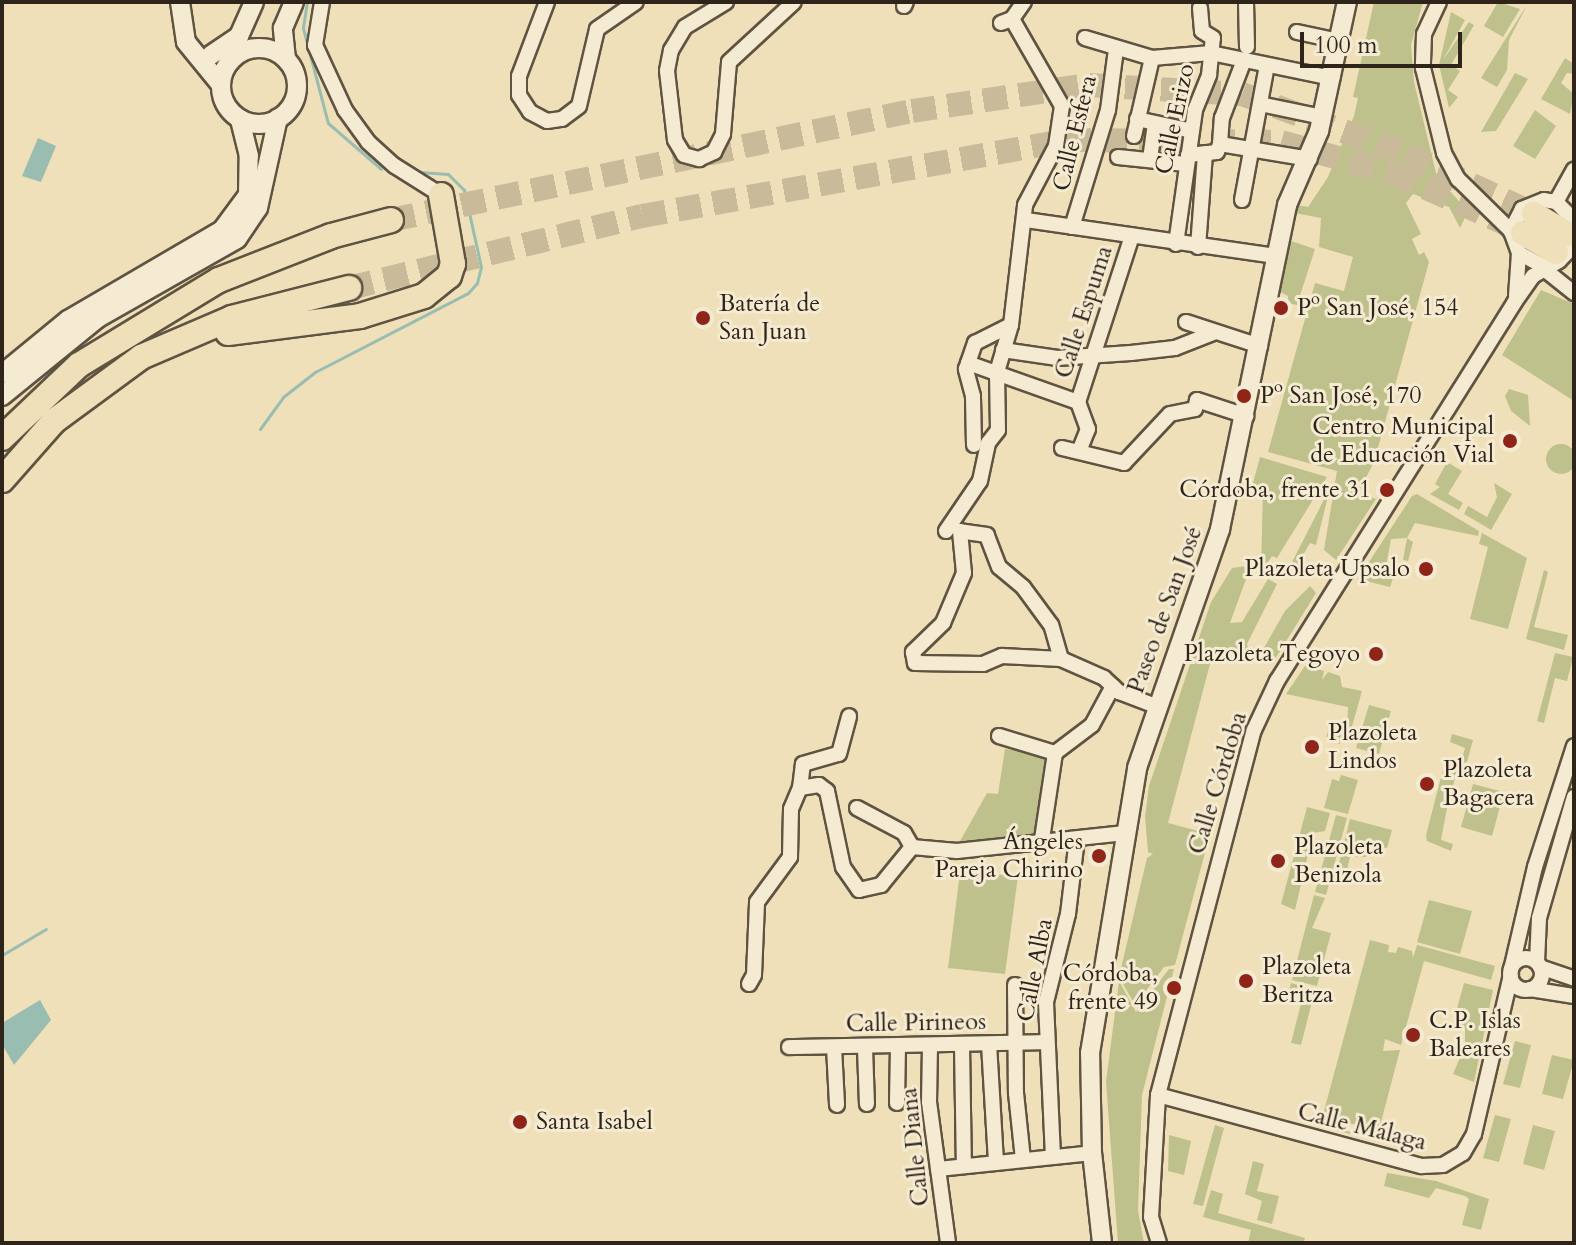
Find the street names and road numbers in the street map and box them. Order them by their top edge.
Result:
street label: Calle Erizo [1149,61,1201,177]
street label: Calle Esfera [1047,72,1103,194]
street label: Calle Espuma [1049,242,1119,382]
street label: Paseo de San José [1121,523,1209,697]
street label: Calle Córdoba [1183,708,1253,858]
street label: Calle Alba [1011,916,1059,1024]
street label: Calle Pirineos [846,1007,986,1039]
street label: Calle Diana [894,1086,936,1208]
street label: Calle Málaga [1295,1097,1429,1157]

